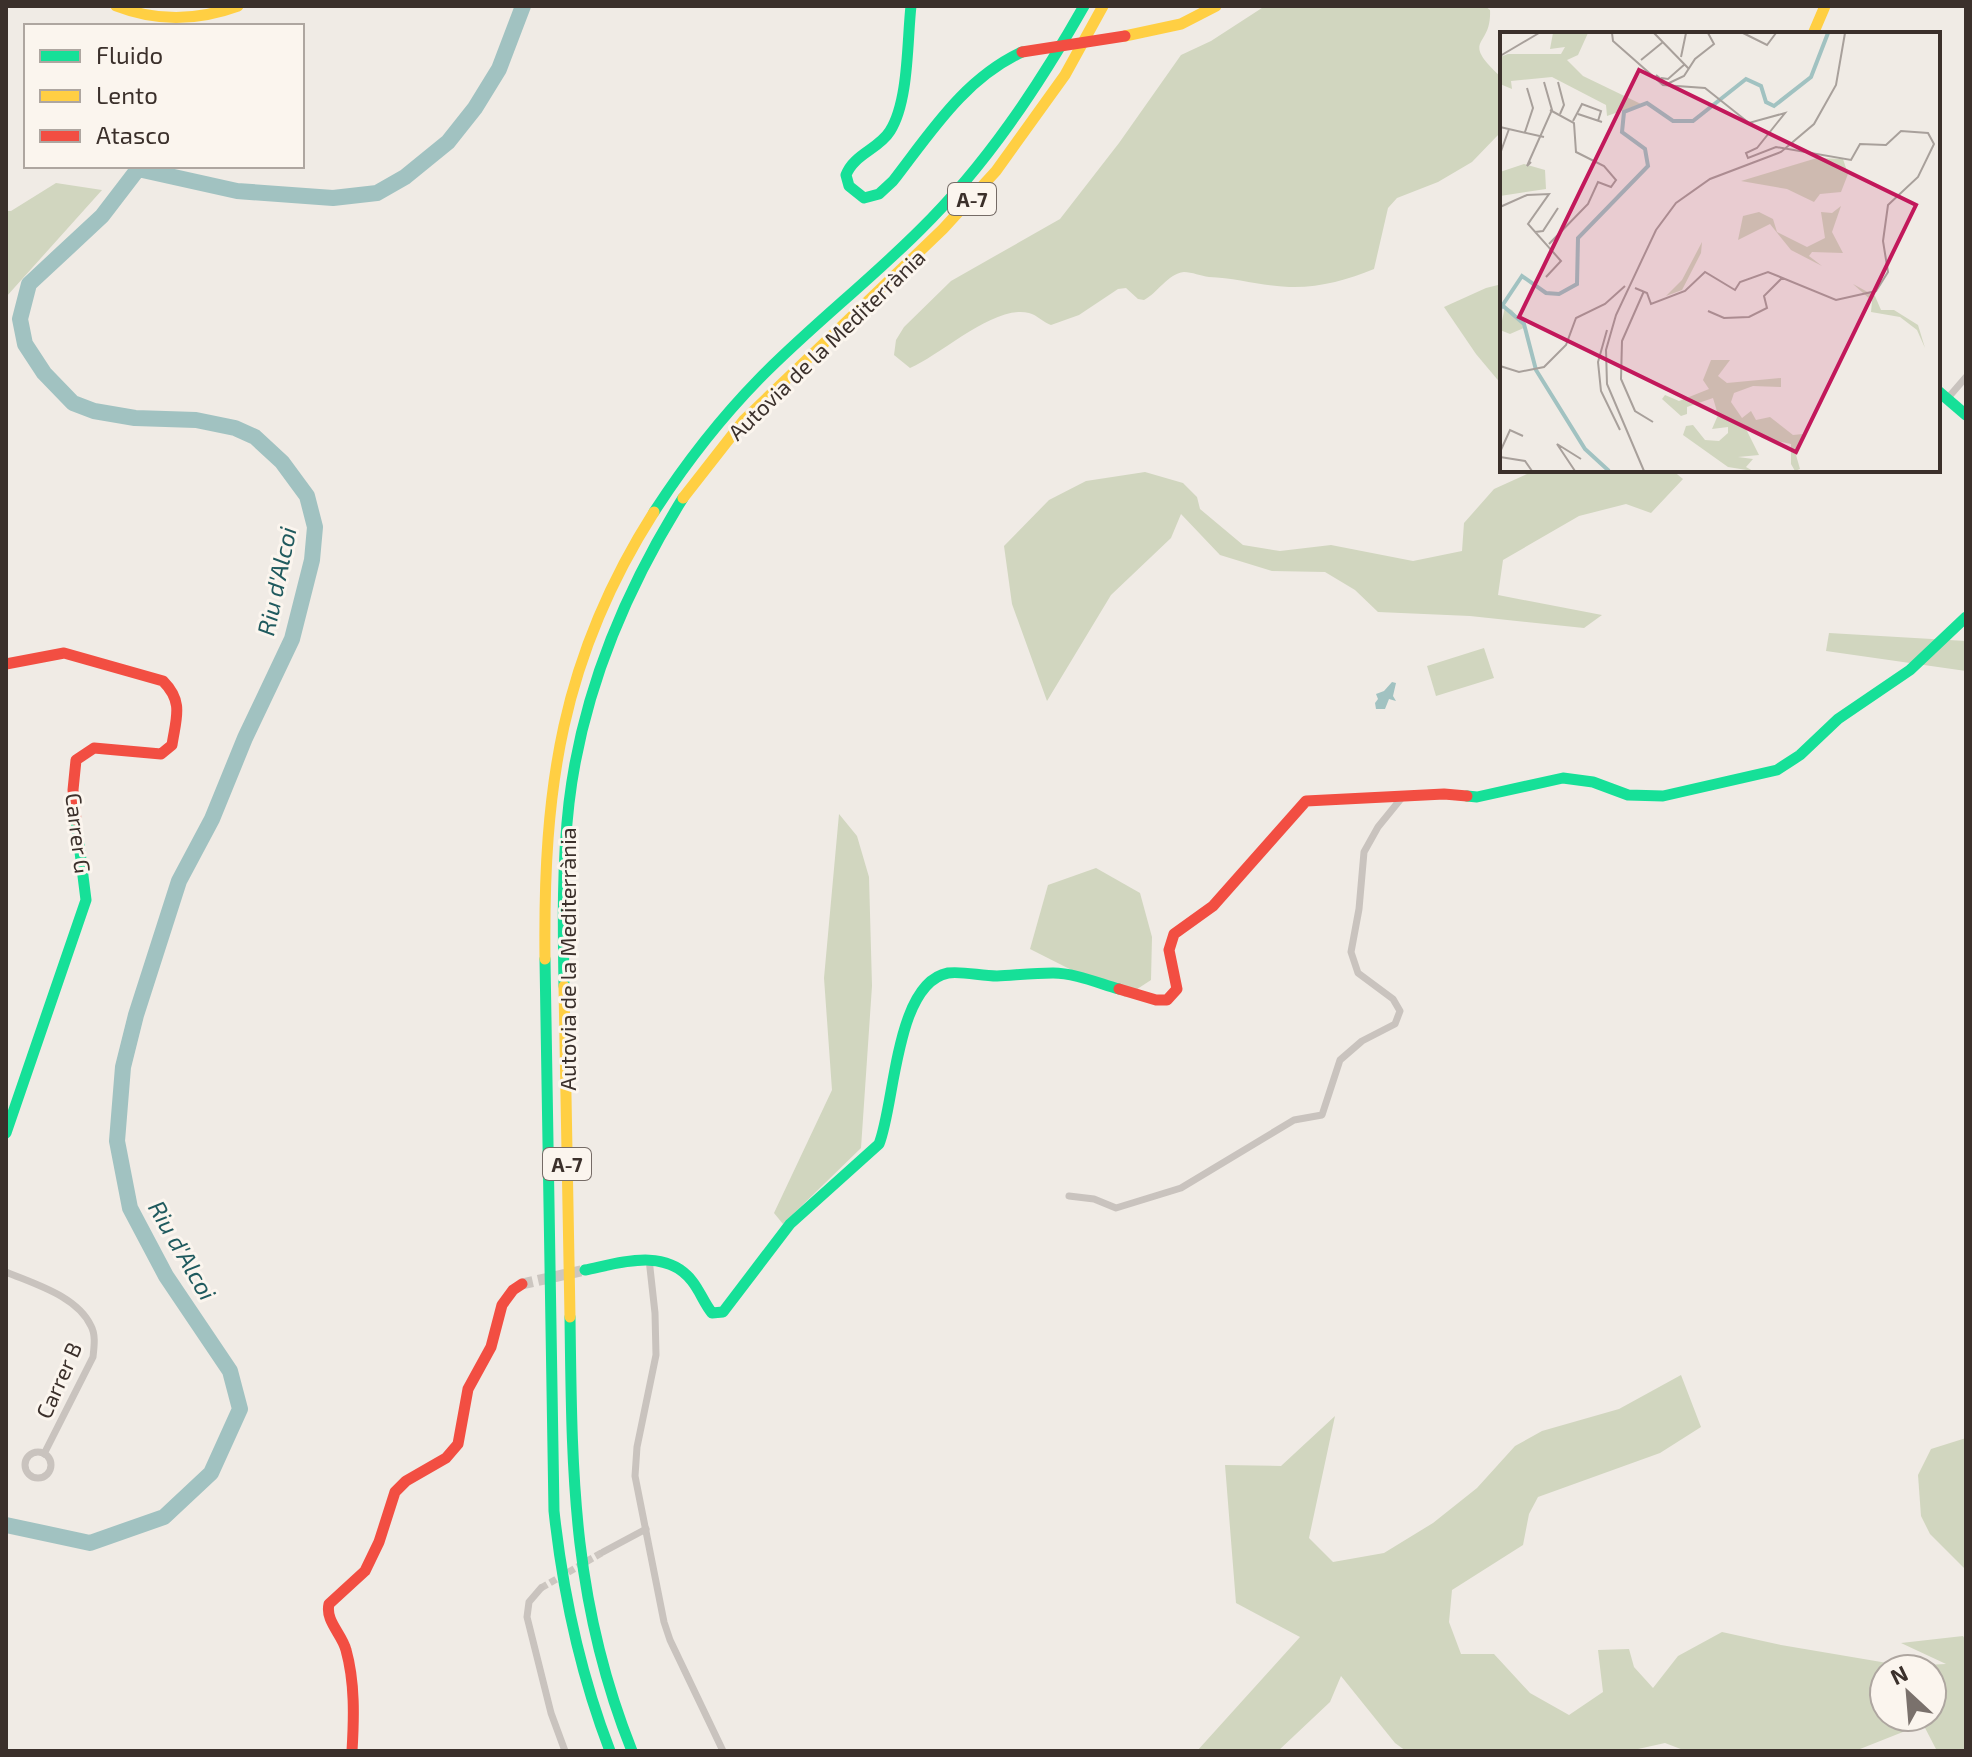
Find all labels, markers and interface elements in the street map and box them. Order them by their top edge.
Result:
legend [24,24,304,168]
inset map [1500,32,1940,472]
text: Fluido [96,40,163,69]
text: Lento [96,80,158,109]
text: Atasco [96,120,170,149]
road number: A-7 [948,183,996,215]
street label: Autovia de la Mediterrània [722,243,930,445]
water label: Riu d'Alcoi [250,524,302,638]
street label: Carrer G [61,791,97,875]
street label: Autovia de la Mediterrània [554,827,580,1091]
road number: A-7 [543,1148,591,1180]
water label: Riu d'Alcoi [143,1195,223,1305]
street label: Carrer B [30,1338,86,1422]
north arrow [1868,1653,1948,1733]
text: N [1886,1659,1912,1689]

